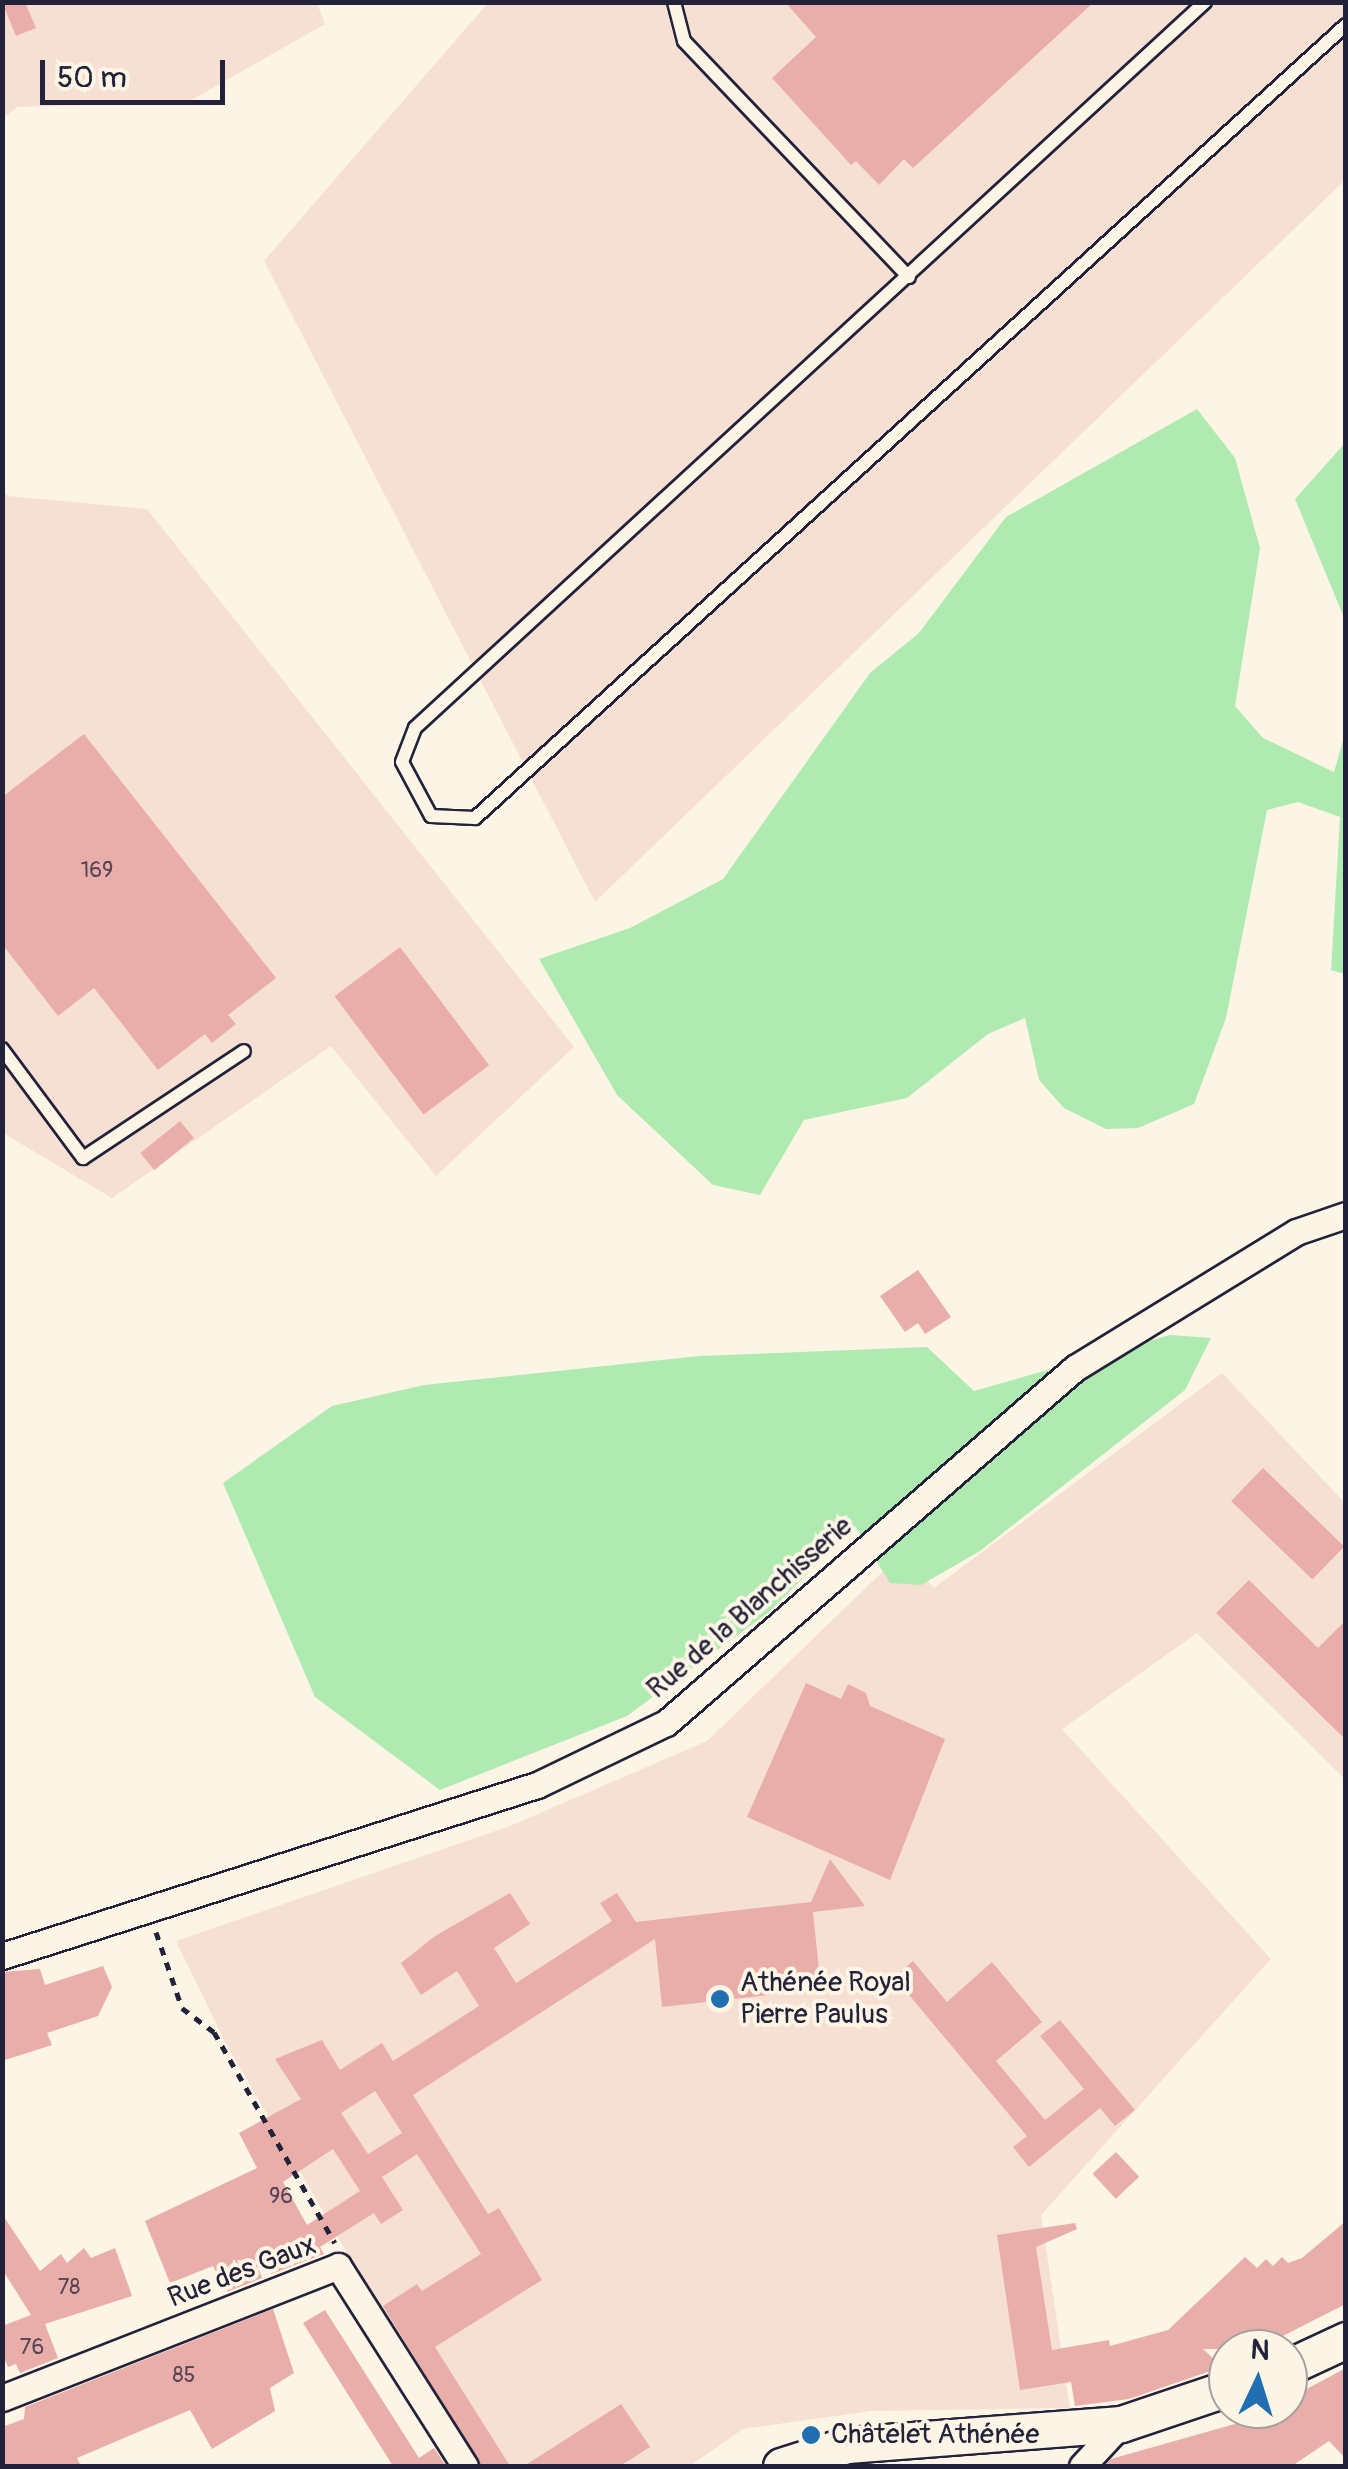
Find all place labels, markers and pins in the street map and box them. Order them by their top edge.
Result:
place label: Athénée Royal Pierre Paulus [740,1966,911,2032]
marker: Athénée Royal Pierre Paulus [709,1988,731,2010]
place label: Châtelet Athénée [831,2418,1039,2452]
marker: Châtelet Athénée [800,2424,822,2446]

